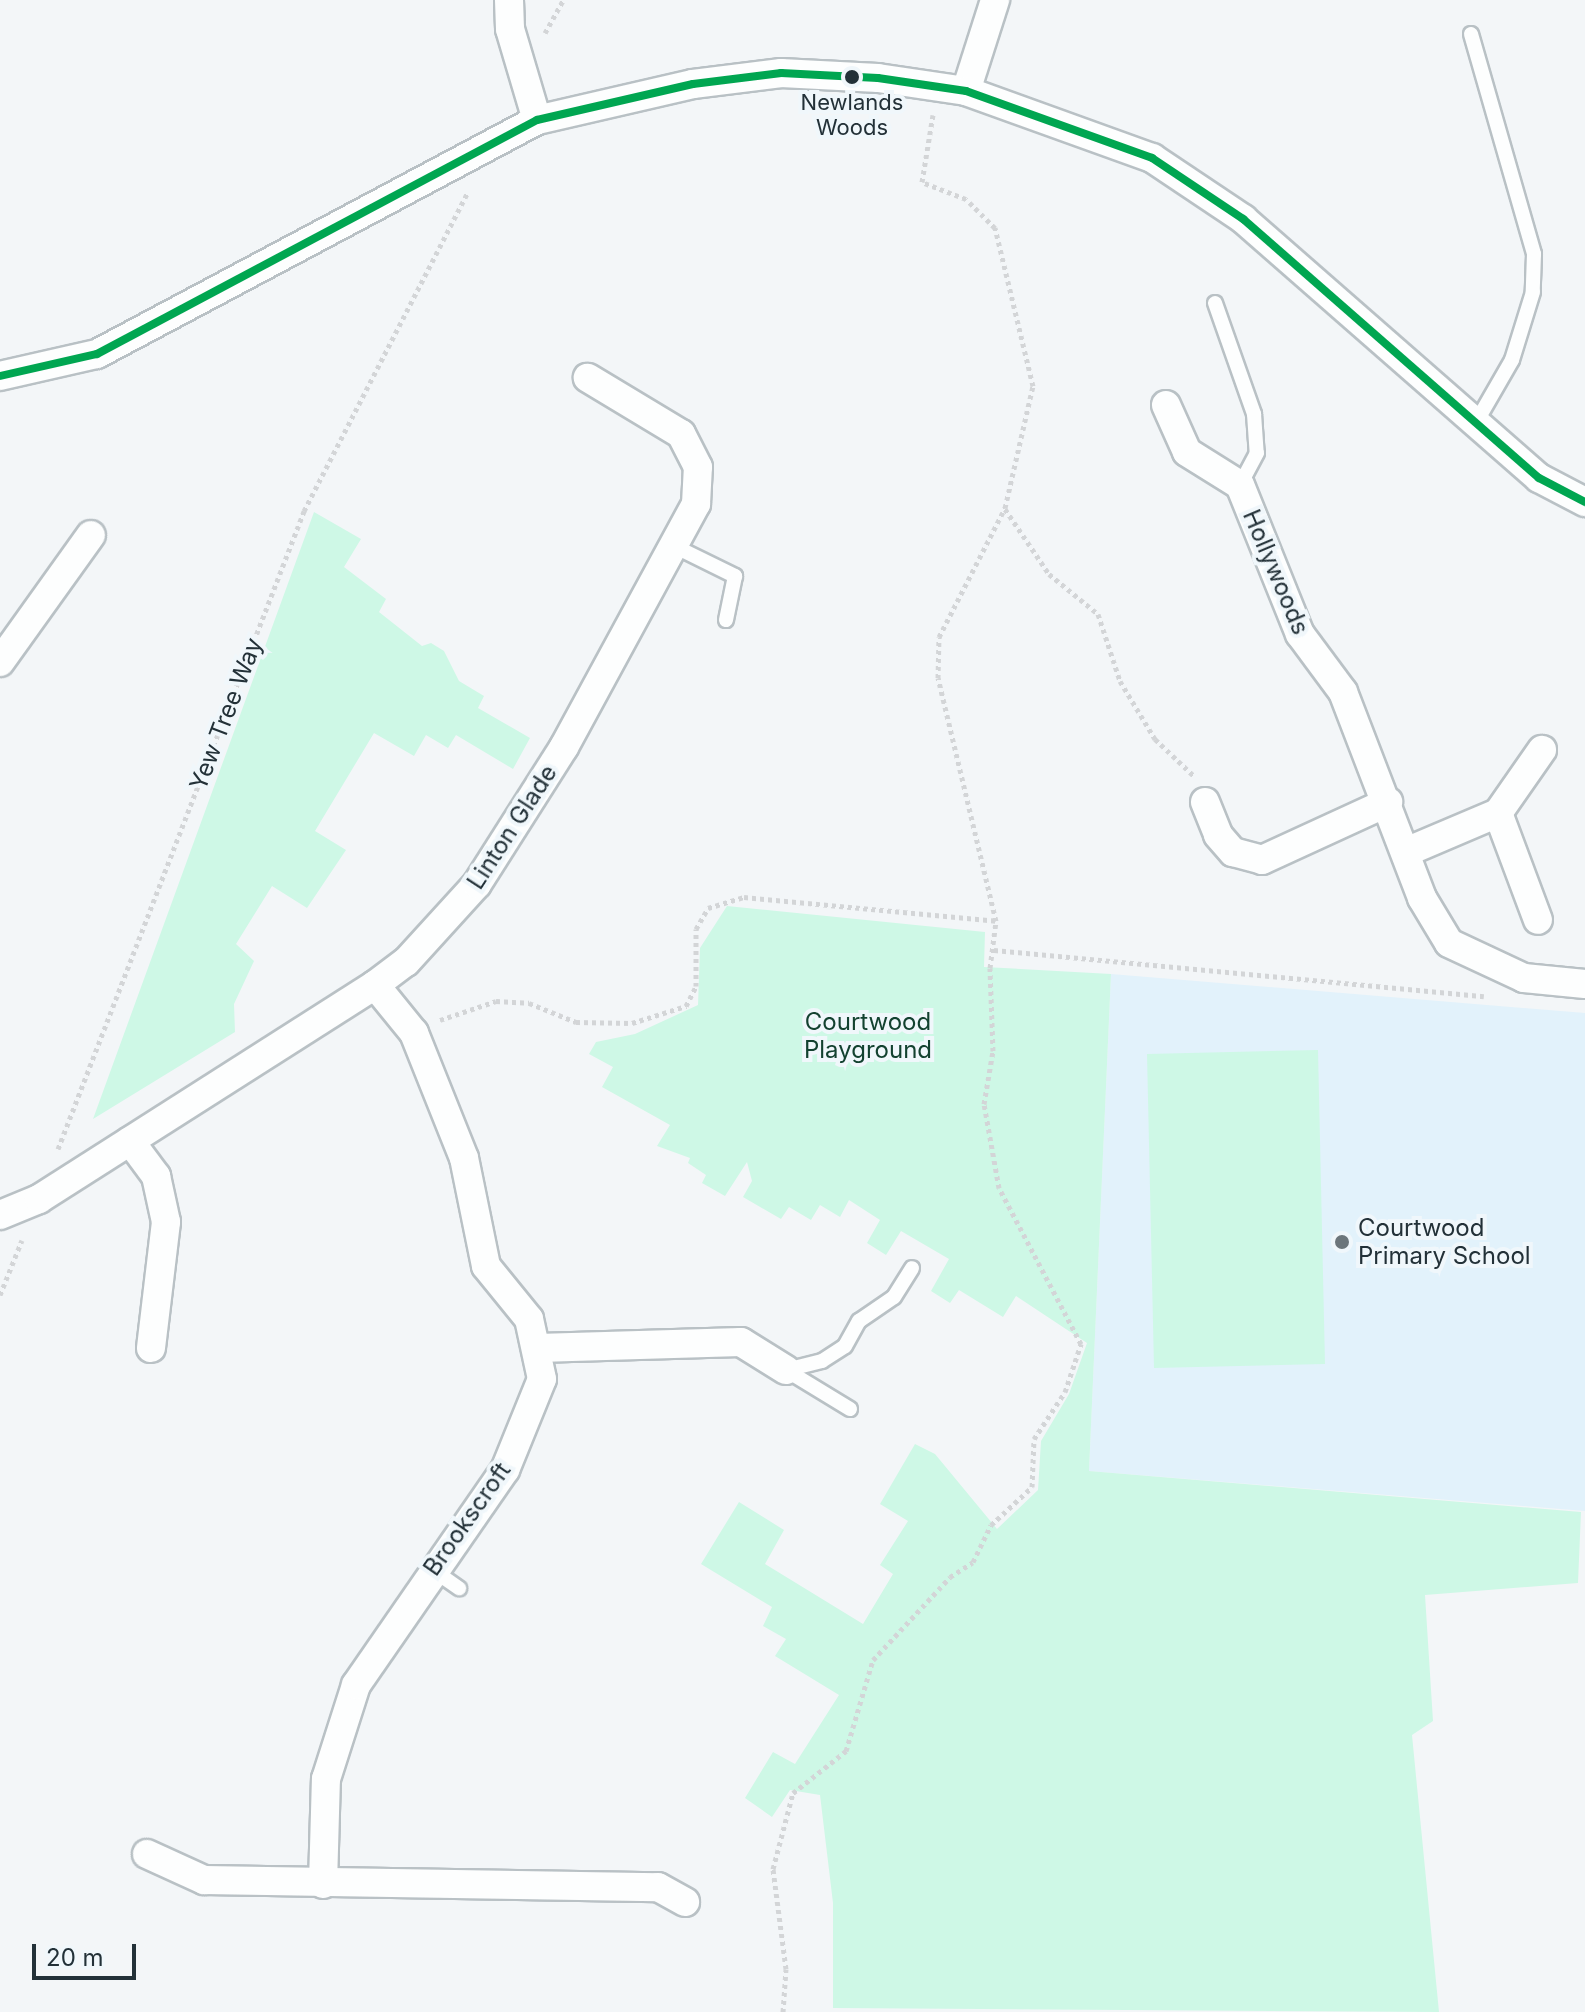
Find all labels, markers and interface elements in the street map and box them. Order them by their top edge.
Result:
marker: Newlands Woods [844,69,860,85]
place label: Newlands Woods [801,89,903,140]
street label: Hollywoods [1237,505,1315,639]
street label: Yew Tree Way [184,634,268,794]
street label: Linton Glade [461,759,563,895]
park label: Courtwood Playground [804,1008,932,1064]
place label: Courtwood Primary School [1358,1214,1531,1270]
marker: Courtwood Primary School [1333,1233,1351,1251]
street label: Brookscroft [417,1457,517,1581]
scale bar [36,1928,140,1978]
text: 20 m [46,1943,104,1972]

